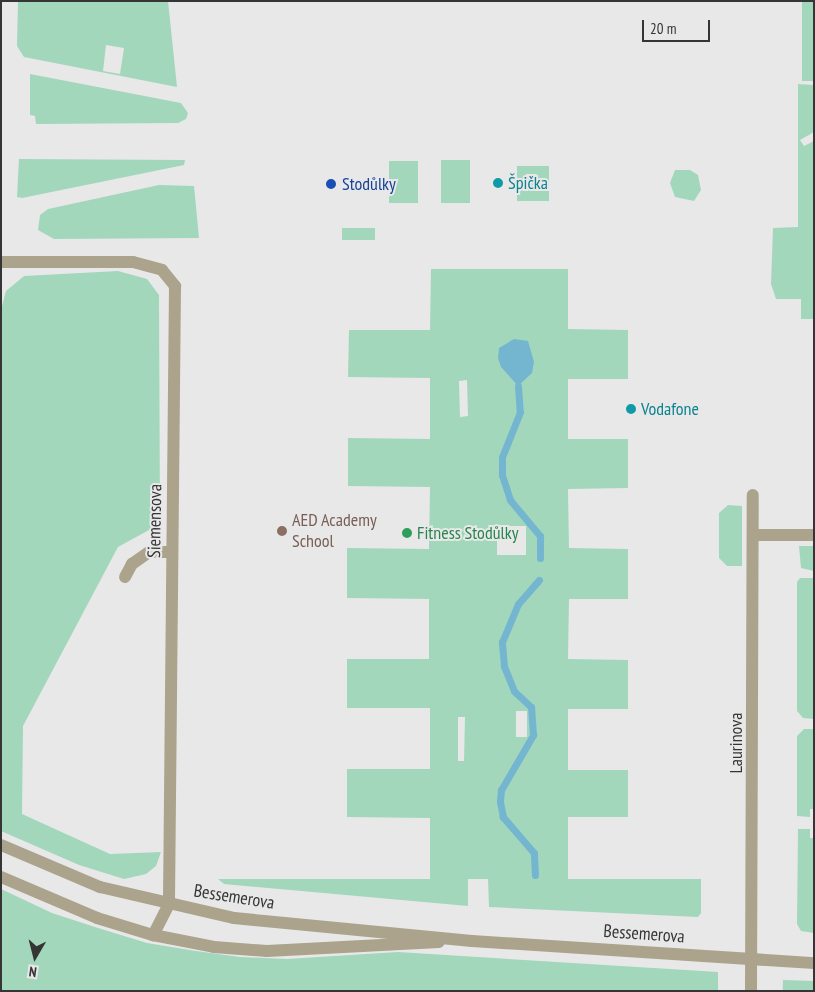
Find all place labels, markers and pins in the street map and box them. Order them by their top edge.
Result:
place label: Špička [508,172,548,194]
place label: Stodůlky [342,173,396,195]
marker: Stodůlky [324,177,338,191]
marker: Špička [492,177,504,189]
place label: Vodafone [641,398,699,420]
marker: Vodafone [625,403,637,415]
place label: AED Academy School [292,510,377,552]
place label: Fitness Stodůlky [417,522,518,544]
marker: AED Academy School [276,525,288,537]
marker: Fitness Stodůlky [401,527,413,539]

